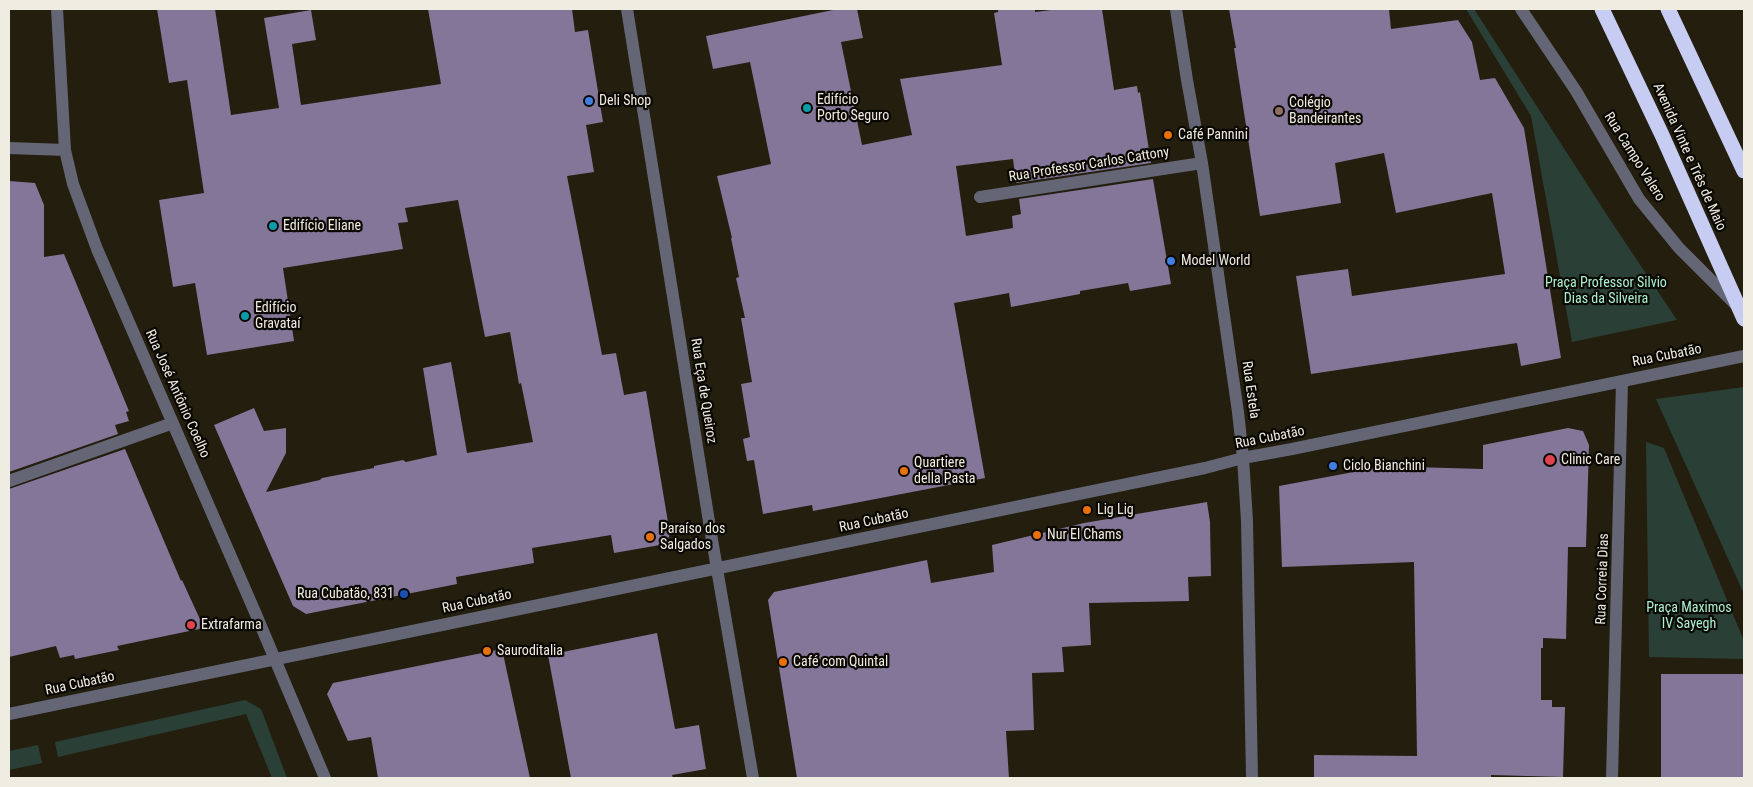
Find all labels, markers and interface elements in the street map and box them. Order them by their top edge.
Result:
street label: Avenida Vinte e Três de Maio [1649,81,1729,233]
place label: Edifício Porto Seguro [817,92,889,124]
place label: Deli Shop [599,93,651,109]
marker: Deli Shop [583,95,595,107]
place label: Colégio Bandeirantes [1289,95,1361,128]
marker: Edifício Porto Seguro [801,102,813,114]
marker: Colégio Bandeirantes [1273,105,1285,117]
street label: Rua Campo Valero [1600,109,1668,205]
place label: Café Pannini [1178,127,1248,143]
marker: Café Pannini [1162,129,1174,141]
street label: Rua Professor Carlos Cattony [1008,144,1170,186]
place label: Edifício Eliane [283,218,361,234]
marker: Edifício Eliane [267,220,279,232]
place label: Model World [1181,253,1250,269]
marker: Model World [1165,255,1177,267]
park label: Praça Professor Silvio Dias da Silveira [1545,275,1667,308]
place label: Edifício Gravataí [255,300,301,332]
marker: Edifício Gravataí [239,310,251,322]
street label: Rua José Antônio Coelho [141,327,213,461]
street label: Rua Eça de Queiroz [686,337,720,445]
street label: Rua Cubatão [1631,341,1703,371]
street label: Rua Estela [1238,360,1262,420]
street label: Rua Cubatão [1234,423,1306,453]
place label: Clinic Care [1561,452,1620,468]
marker: Clinic Care [1543,453,1557,467]
place label: Quartiere della Pasta [914,455,975,488]
place label: Ciclo Bianchini [1343,458,1425,474]
marker: Ciclo Bianchini [1327,460,1339,472]
marker: Quartiere della Pasta [898,465,910,477]
place label: Lig Lig [1097,502,1134,518]
marker: Lig Lig [1081,504,1093,516]
street label: Rua Cubatão [838,505,910,537]
place label: Paraíso dos Salgados [660,521,725,554]
place label: Nur El Chams [1047,527,1122,543]
marker: Nur El Chams [1031,529,1043,541]
marker: Paraíso dos Salgados [644,531,656,543]
street label: Rua Correia Dias [1593,533,1613,625]
place label: Rua Cubatão, 831 [297,586,394,602]
street label: Rua Cubatão [441,586,513,618]
marker: Rua Cubatão, 831 [398,588,410,600]
park label: Praça Maximos IV Sayegh [1646,600,1732,632]
place label: Extrafarma [201,617,262,633]
marker: Extrafarma [185,619,197,631]
place label: Sauroditalia [497,643,563,659]
marker: Sauroditalia [481,645,493,657]
place label: Café com Quintal [793,654,888,670]
marker: Café com Quintal [777,656,789,668]
street label: Rua Cubatão [44,668,116,700]

